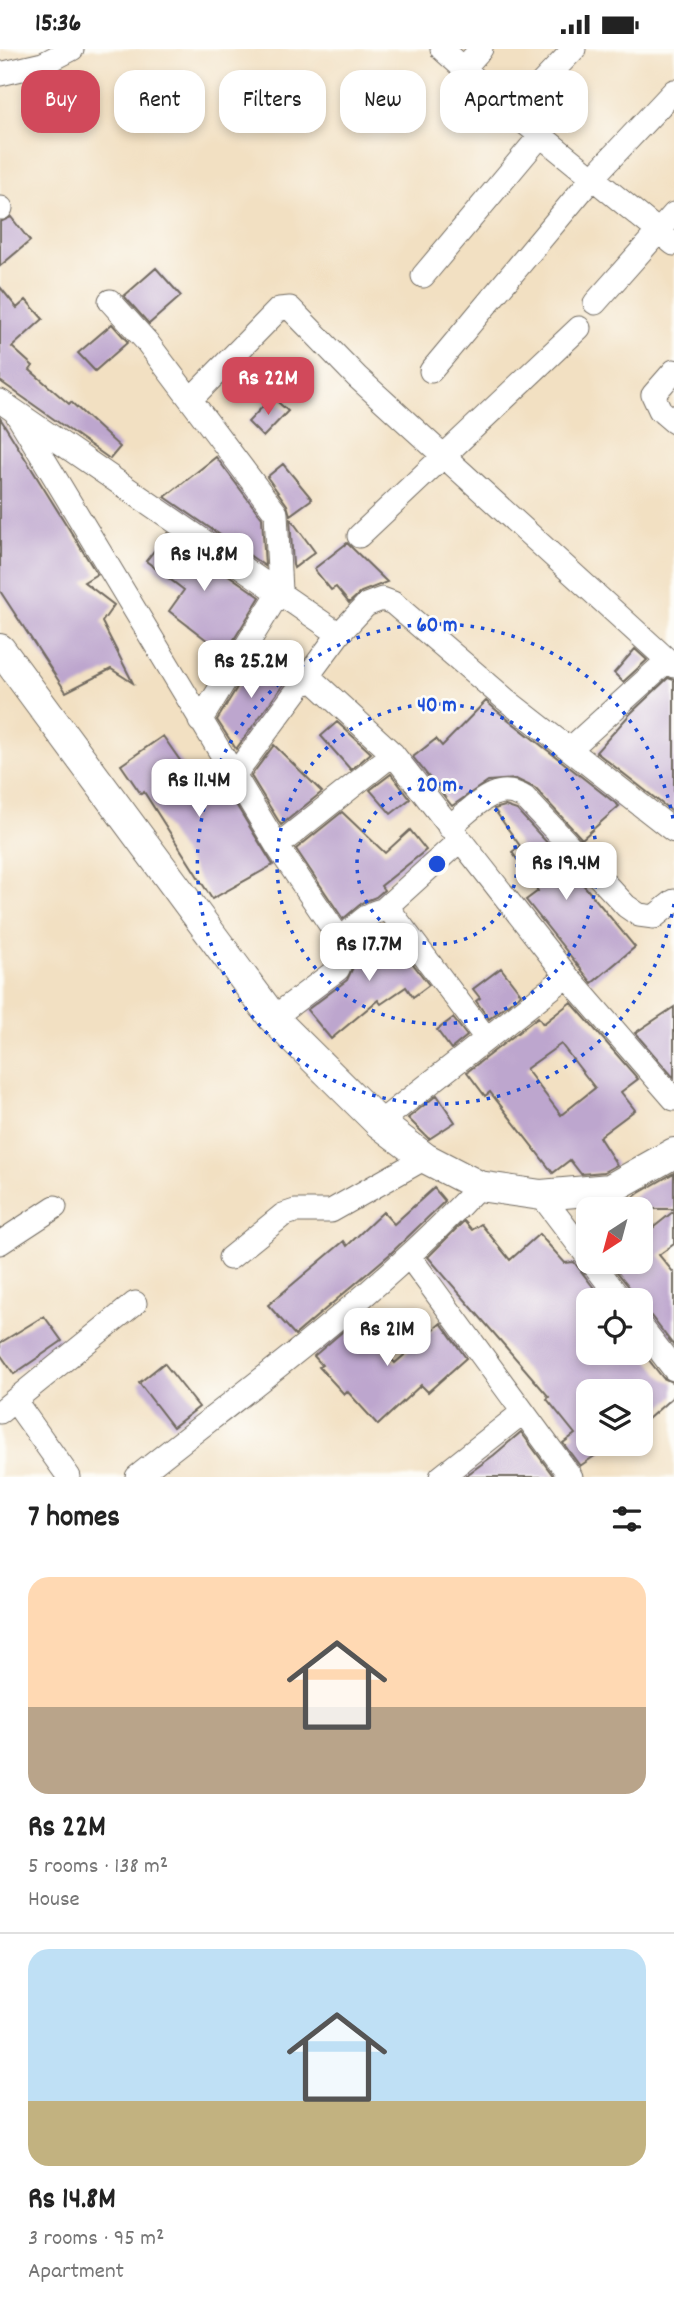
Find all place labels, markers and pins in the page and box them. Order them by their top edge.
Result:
pin: Rs 22M [211,357,325,417]
pin: Rs 14.8M [132,533,276,593]
pin: Rs 25.2M [179,641,323,700]
pin: Rs 11.4M [127,759,271,819]
pin: Rs 19.4M [494,843,638,902]
centre of rings [425,852,449,876]
pin: Rs 17.7M [297,923,441,983]
pin: Rs 21M [330,1309,444,1368]

